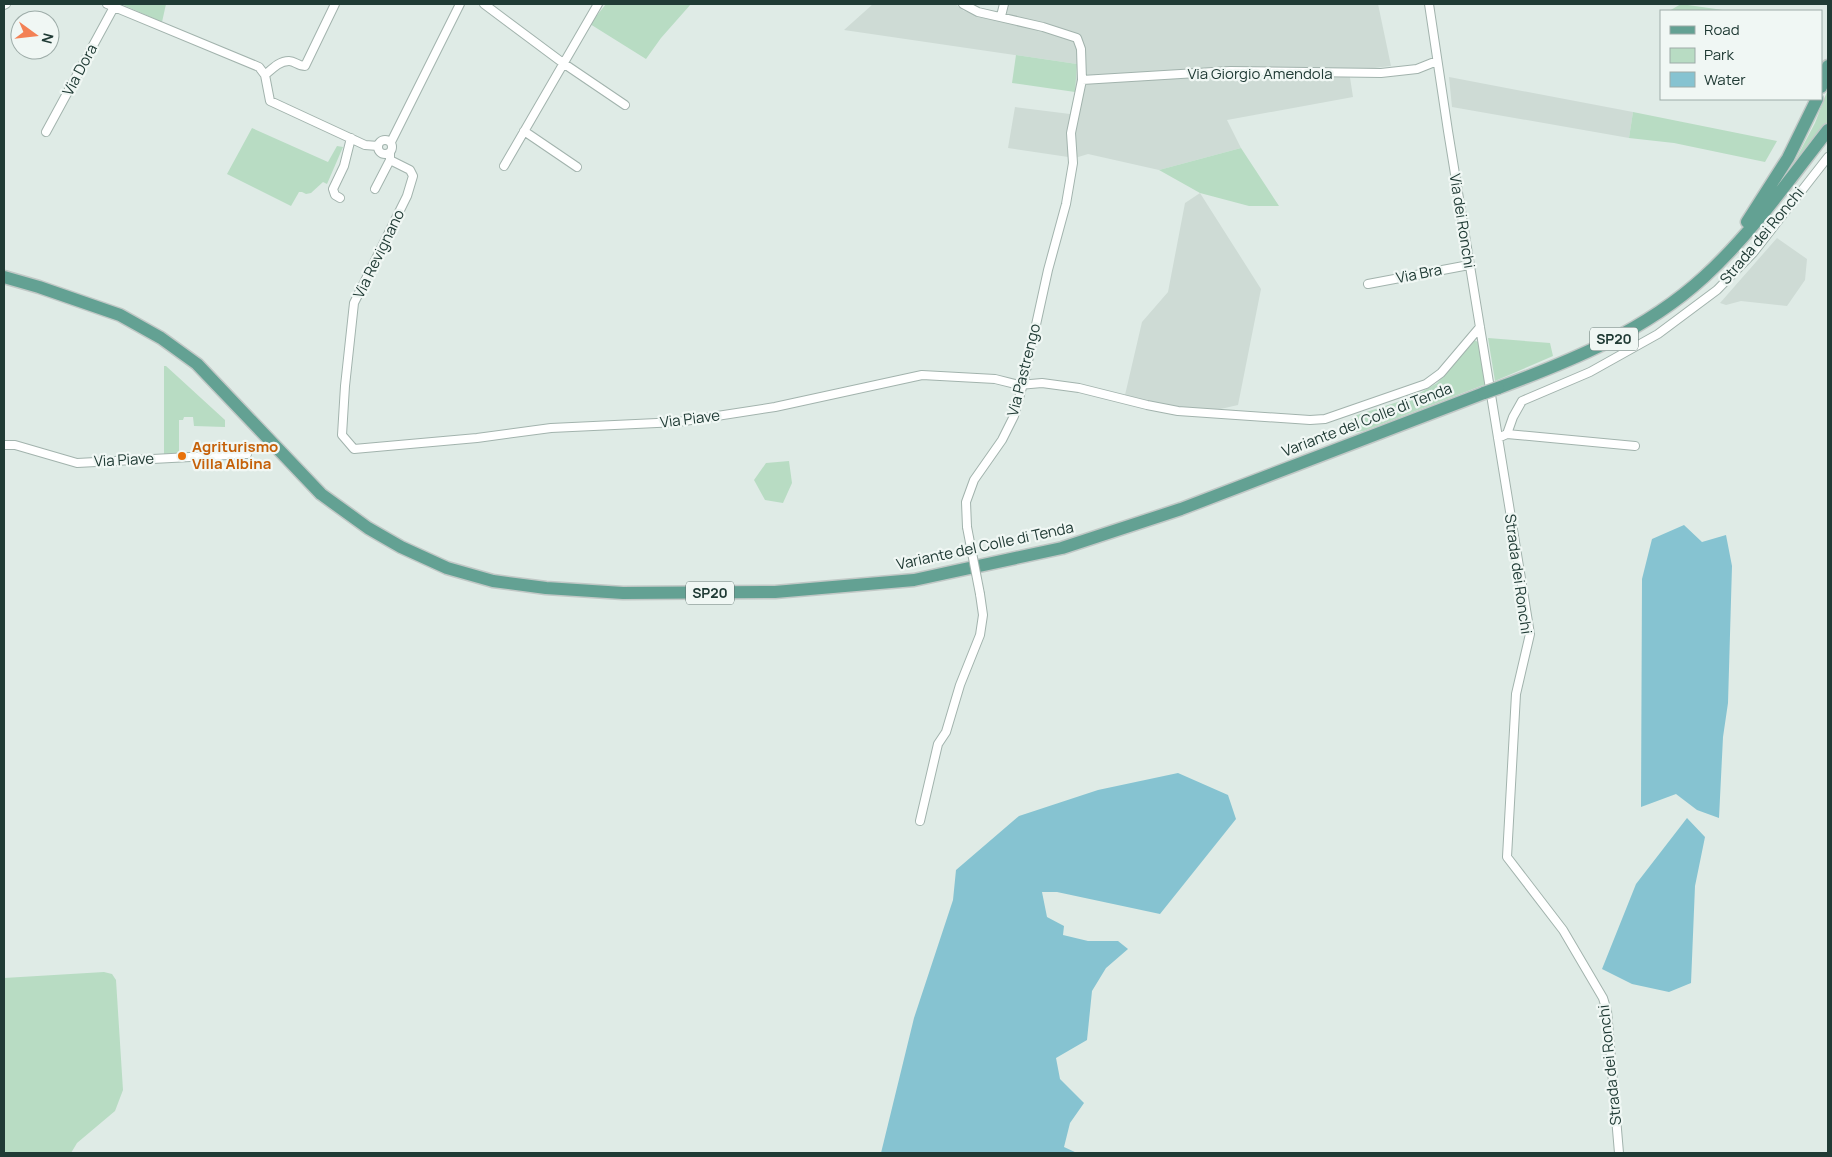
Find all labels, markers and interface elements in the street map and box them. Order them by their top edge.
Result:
north arrow [10,10,60,60]
legend [1660,10,1822,100]
text: Road [1704,19,1740,40]
text: N [38,31,59,46]
street label: Via Dora [57,40,102,99]
text: Park [1704,44,1734,65]
street label: Via Giorgio Amendola [1187,63,1333,84]
text: Water [1704,69,1746,90]
street label: Via dei Ronchi [1445,172,1480,270]
street label: Strada dei Ronchi [1715,183,1809,289]
street label: Via Revignano [348,206,409,302]
street label: Via Bra [1394,259,1444,288]
street label: Via Pastrengo [1002,321,1045,419]
road number: SP20 [1590,328,1638,350]
street label: Variante del Colle di Tenda [1279,377,1455,462]
street label: Via Piave [659,404,721,433]
place label: Agriturismo Villa Albina [192,436,278,474]
street label: Via Piave [93,447,155,472]
marker: Agriturismo Villa Albina [176,450,188,462]
street label: Strada dei Ronchi [1500,513,1537,635]
street label: Variante del Colle di Tenda [894,516,1075,575]
road number: SP20 [686,582,734,604]
street label: Strada dei Ronchi [1593,1004,1626,1126]

